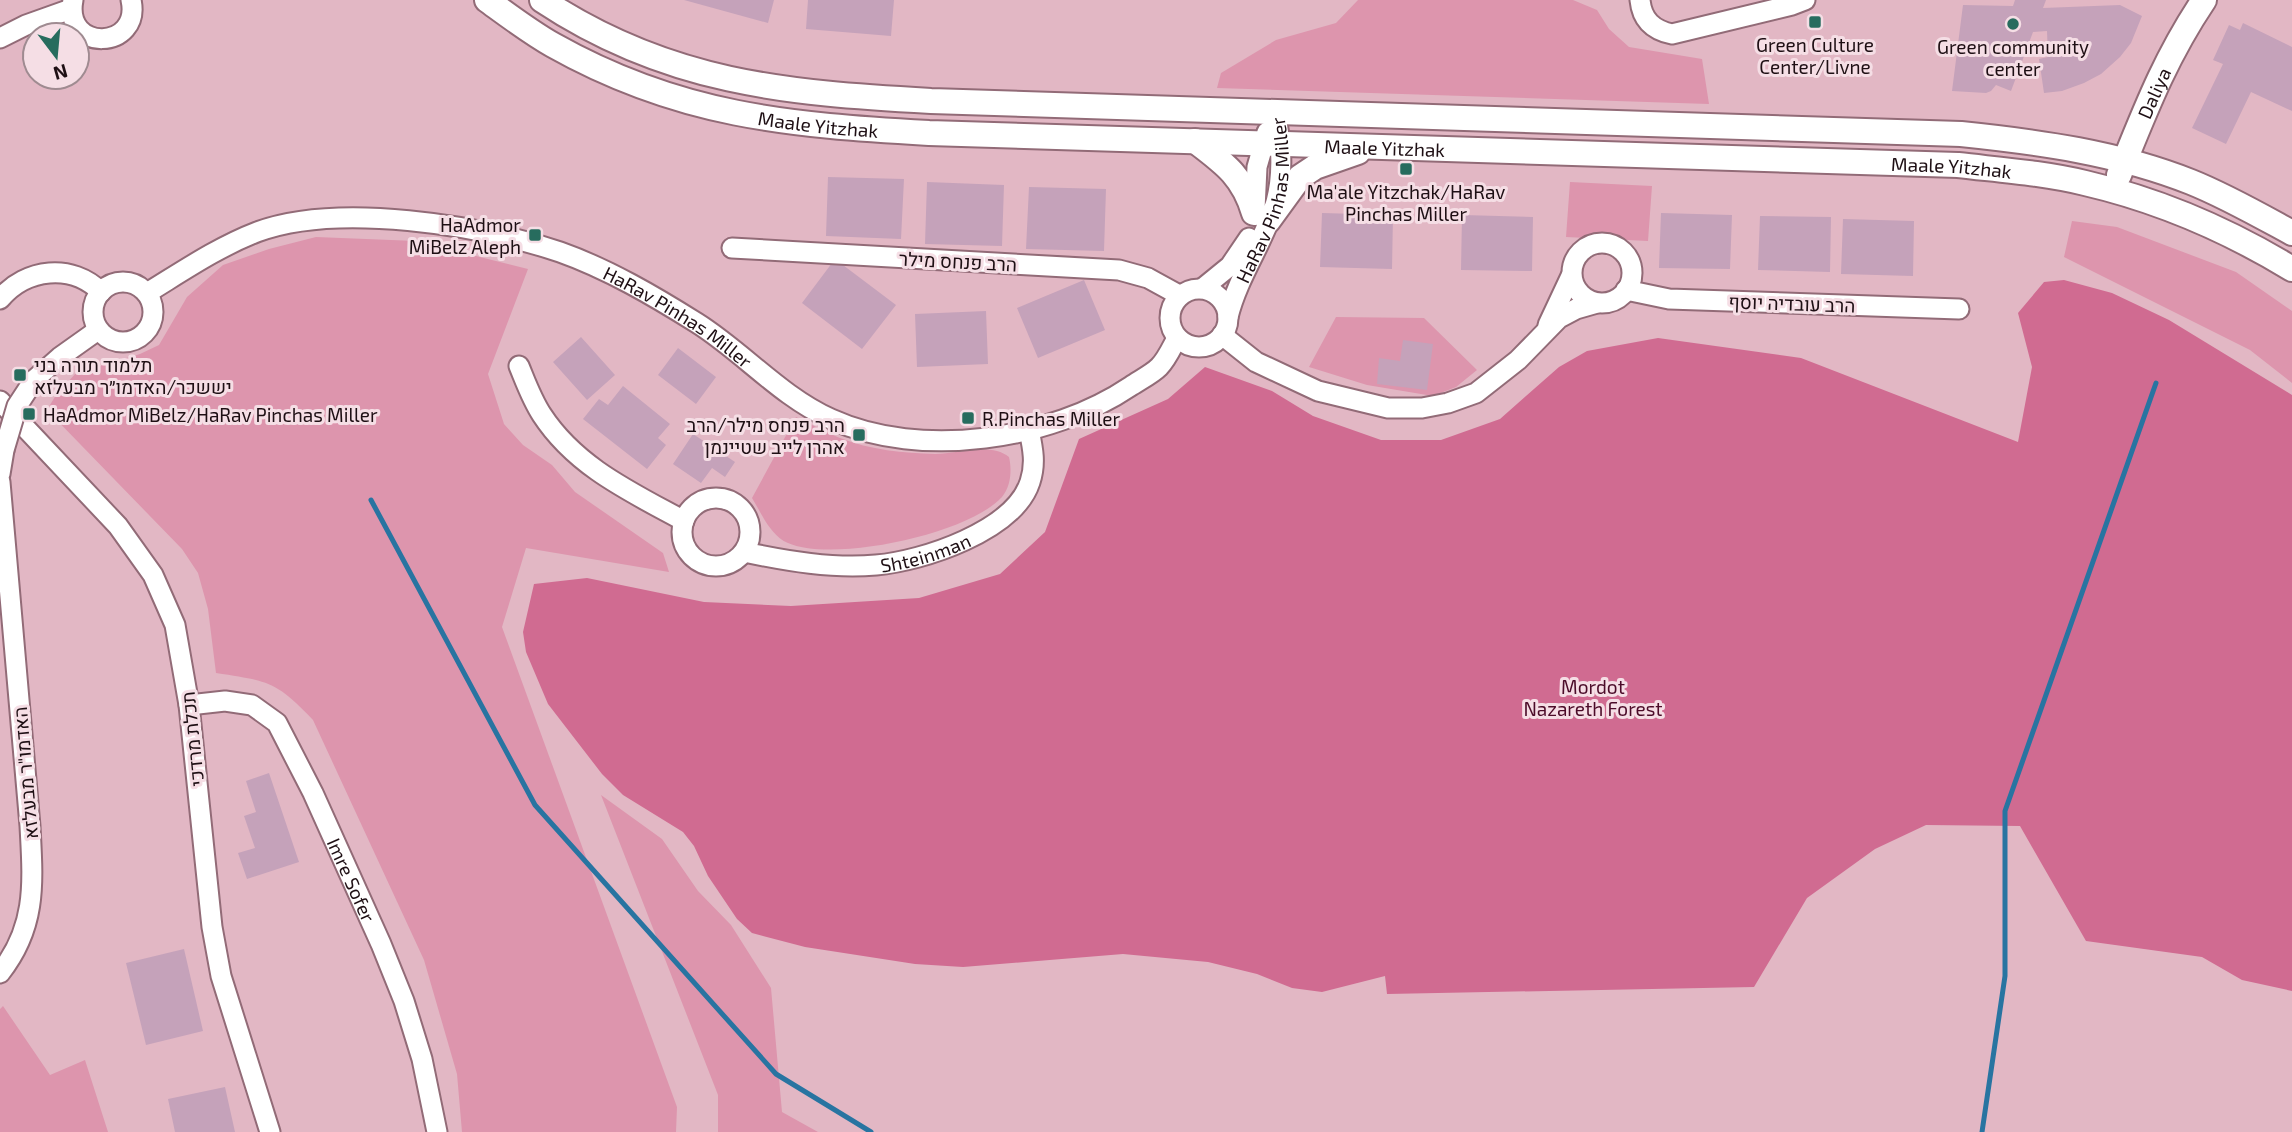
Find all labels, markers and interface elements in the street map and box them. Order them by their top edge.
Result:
marker: Green Culture Center/Livne [1807,14,1823,30]
marker: Green community center [2005,16,2021,32]
north arrow [21,21,91,91]
place label: Green Culture Center/Livne [1756,33,1874,78]
place label: Green community center [1937,35,2089,80]
text: N [51,60,71,86]
street label: Daliya [2132,63,2175,122]
street label: Maale Yitzhak [757,105,879,141]
street label: HaRav Pinhas Miller [1230,115,1292,286]
street label: Maale Yitzhak [1324,134,1446,161]
street label: Maale Yitzhak [1891,151,2013,182]
marker: Ma'ale Yitzchak/HaRav Pinchas Miller [1398,161,1414,177]
place label: Ma'ale Yitzchak/HaRav Pinchas Miller [1307,180,1505,225]
place label: HaAdmor MiBelz Aleph [409,213,521,258]
marker: HaAdmor MiBelz Aleph [527,227,543,243]
street label: הרב פנחס מילר [898,246,1018,276]
street label: HaRav Pinhas Miller [600,261,757,372]
street label: הרב עובדיה יוסף [1728,289,1856,317]
place label: תלמוד תורה בני יששכר/האדמו״ר מבעלזא [34,353,232,398]
marker: תלמוד תורה בני יששכר/האדמו״ר מבעלזא [12,367,28,383]
place label: HaAdmor MiBelz/HaRav Pinchas Miller [43,403,378,426]
marker: HaAdmor MiBelz/HaRav Pinchas Miller [21,406,37,422]
place label: R.Pinchas Miller [982,407,1121,430]
marker: R.Pinchas Miller [960,410,976,426]
place label: הרב פנחס מילר/הרב אהרן לייב שטיינמן [686,413,845,458]
marker: הרב פנחס מילר/הרב אהרן לייב שטיינמן [851,427,867,443]
street label: Shteinman [879,528,974,576]
park label: Mordot Nazareth Forest [1523,675,1663,720]
street label: תכלת מרדכי [176,690,208,788]
street label: האדמו"ר מבעלזא [8,706,42,840]
street label: Imre Sofer [323,834,381,926]

